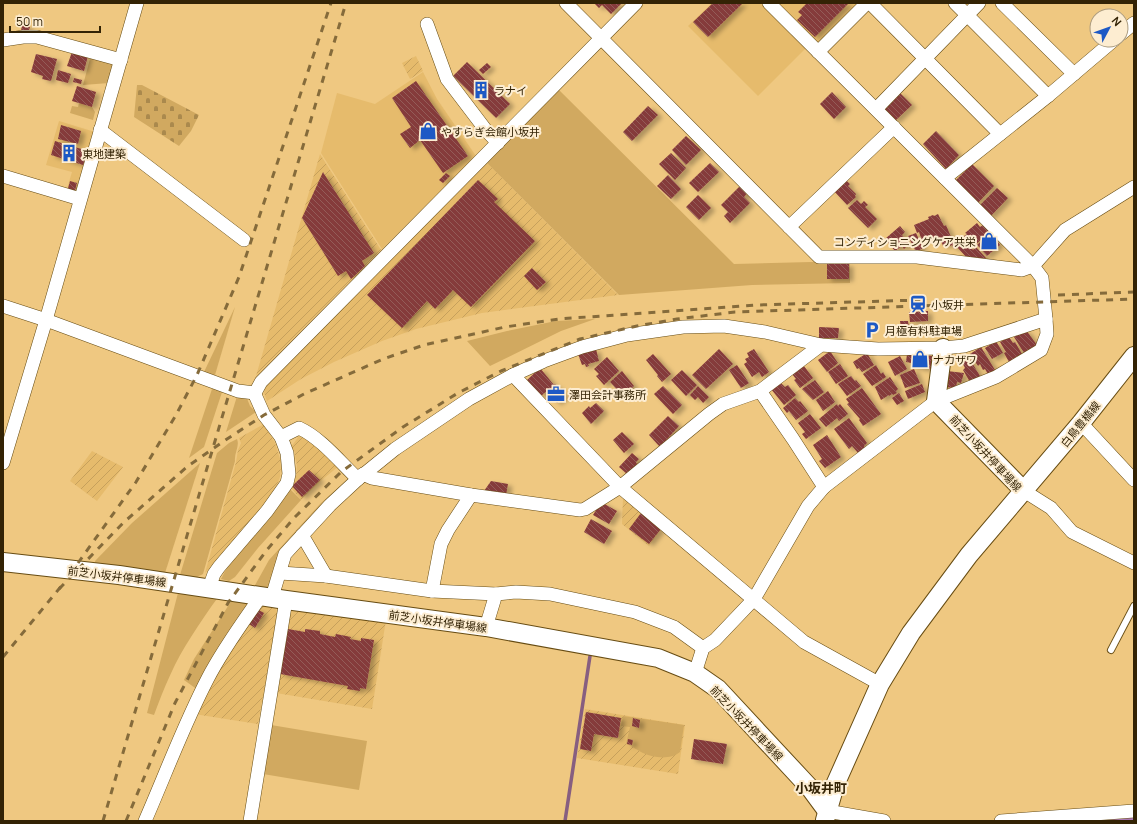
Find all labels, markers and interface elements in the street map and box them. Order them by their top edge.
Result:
scale bar [10,8,100,34]
north arrow [1089,8,1129,48]
text: 50 m [16,13,43,30]
text: N [1109,13,1125,29]
building icon: ラナイ [471,80,491,100]
place label: ラナイ [494,83,527,98]
shop icon: やすらぎ会館小坂井 [418,121,438,141]
place label: やすらぎ会館小坂井 [441,124,540,139]
building icon: 東地建築 [59,143,79,163]
place label: 東地建築 [82,146,126,161]
shop icon: コンディショニングケア共栄 [979,231,999,251]
place label: コンディショニングケア共栄 [834,234,976,249]
station icon: 小坂井 [908,294,928,314]
place label: 小坂井 [931,297,964,312]
parking icon: 月極有料駐車場 [862,320,882,340]
place label: 月極有料駐車場 [885,323,962,338]
shop icon: ナカザワ [910,349,930,369]
place label: ナカザワ [933,352,977,367]
office icon: 澤田会計事務所 [546,384,566,404]
place label: 澤田会計事務所 [569,387,647,402]
street label: 白鳥豊橋線 [1057,398,1103,450]
street label: 前芝小坂井停車場線 [947,412,1025,494]
street label: 前芝小坂井停車場線 [67,563,167,589]
street label: 前芝小坂井停車場線 [388,607,488,635]
street label: 前芝小坂井停車場線 [707,682,787,764]
district label: 小坂井町 [795,779,847,797]

